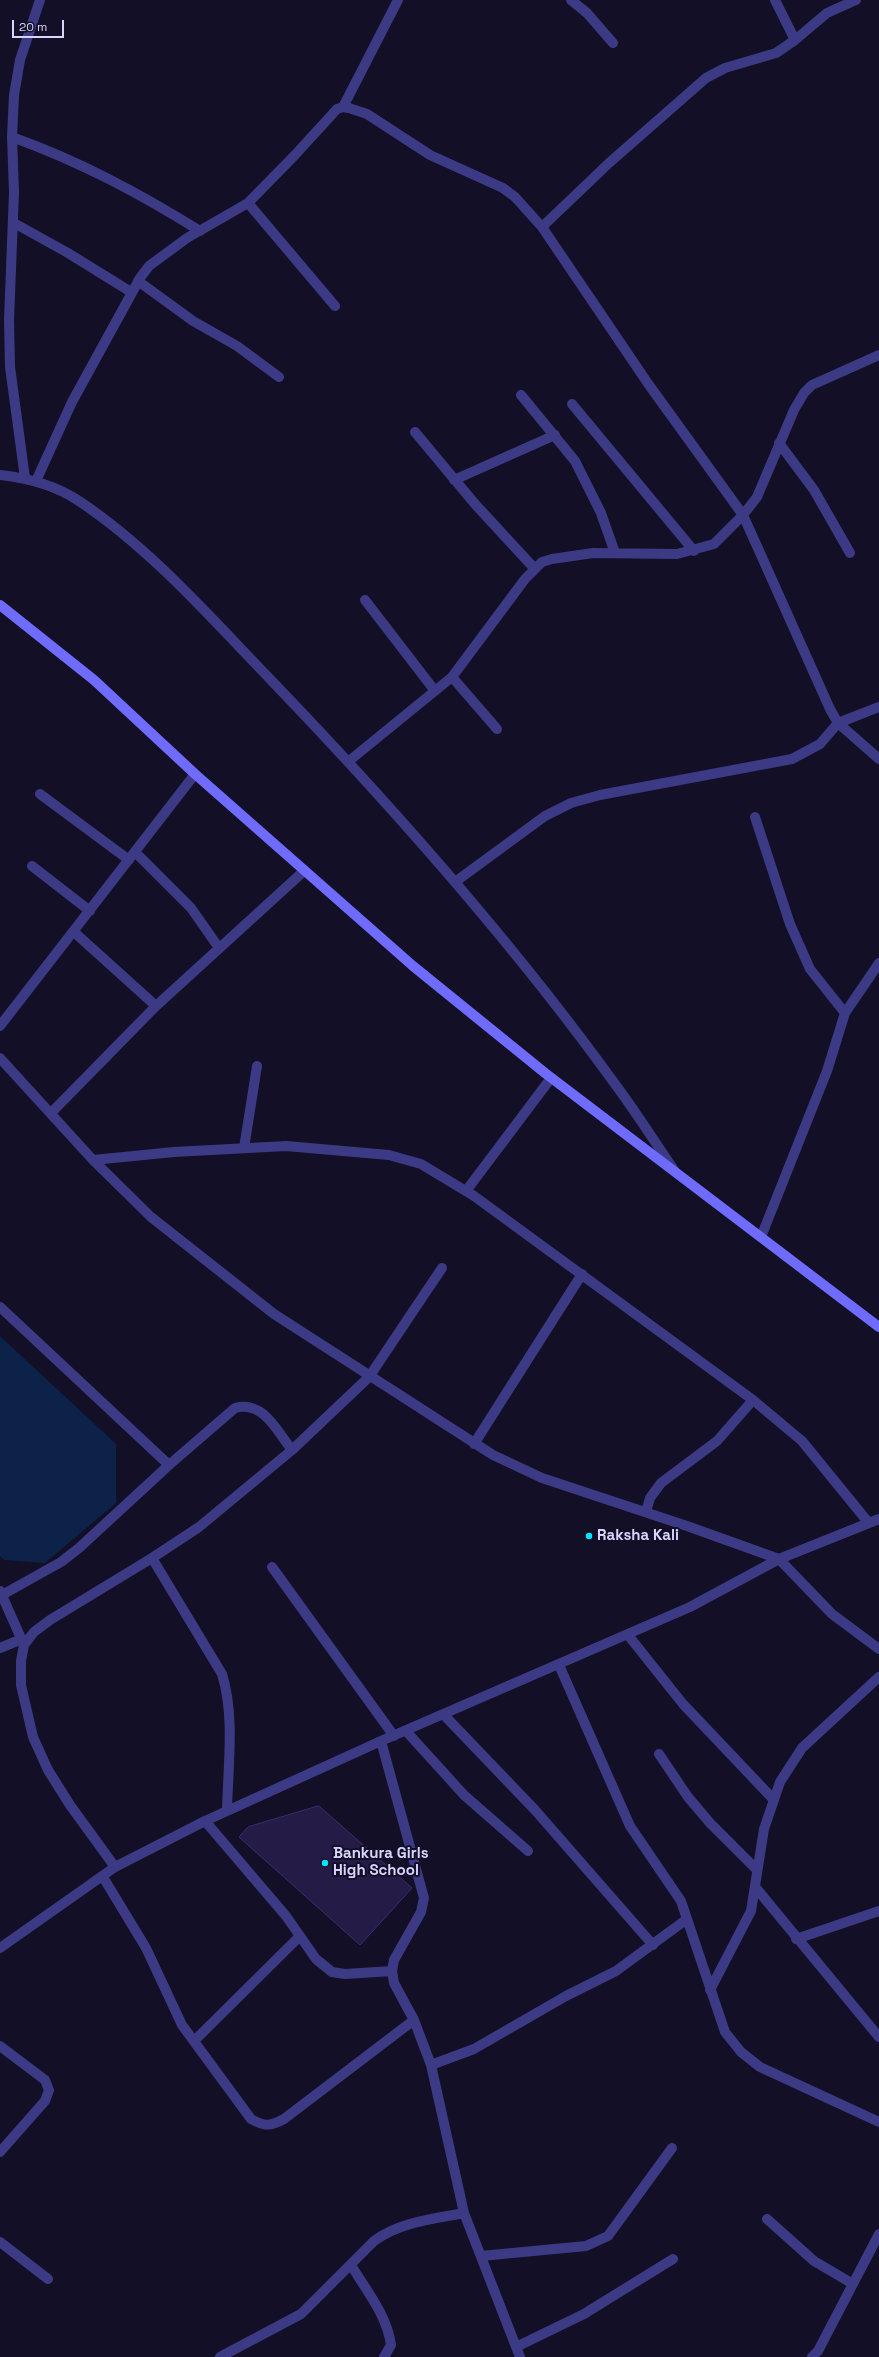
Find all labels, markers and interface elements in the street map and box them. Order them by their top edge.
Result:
scale bar [14,12,66,38]
text: 20 m [19,19,47,35]
place label: Raksha Kali [597,1527,679,1545]
marker: Raksha Kali [584,1531,594,1541]
place label: Bankura Girls High School [333,1845,429,1880]
marker: Bankura Girls High School [320,1858,330,1868]

